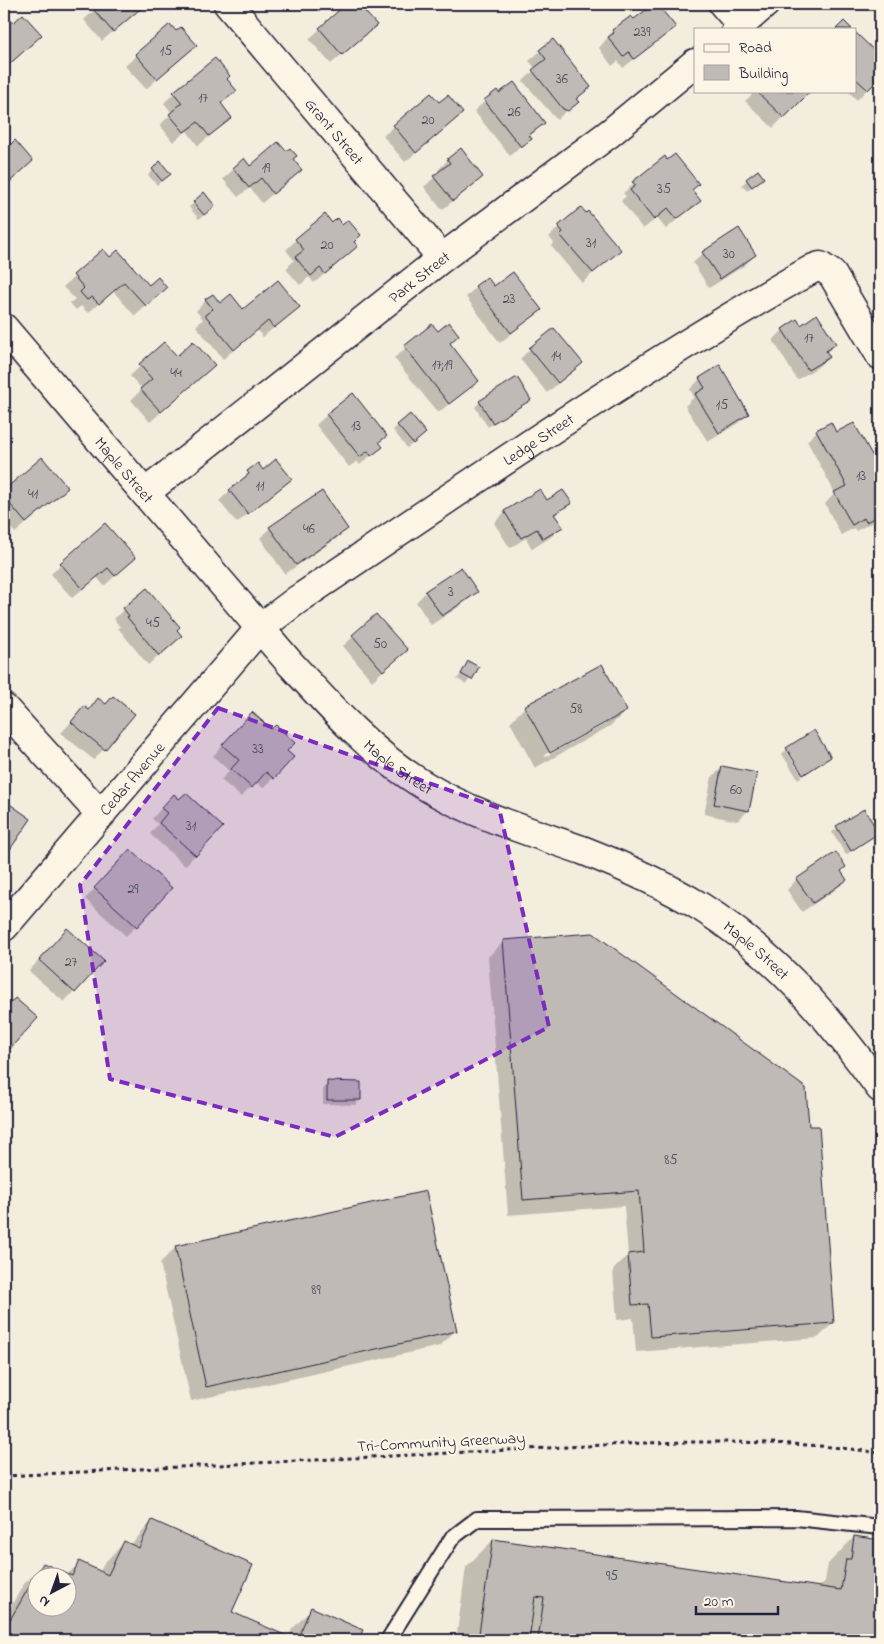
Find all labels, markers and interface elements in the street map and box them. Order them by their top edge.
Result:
house number: 239 [634,22,651,43]
legend [694,28,856,92]
text: Road [739,37,772,59]
house number: 15 [160,41,172,62]
text: Building [738,63,788,86]
house number: 36 [556,69,568,90]
house number: 17 [198,88,208,109]
street label: Grant Street [298,93,369,172]
house number: 26 [507,102,521,123]
house number: 20 [421,110,435,131]
house number: 19 [262,158,271,179]
house number: 35 [657,179,671,200]
house number: 31 [586,233,597,254]
house number: 20 [320,235,334,256]
house number: 30 [723,244,735,265]
street label: Park Street [384,245,456,310]
house number: 23 [503,289,516,310]
house number: 17 [804,328,814,349]
house number: 14 [551,346,561,367]
house number: 17;19 [432,355,453,376]
house number: 44 [170,363,182,384]
house number: 15 [716,395,728,416]
street label: Ledge Street [499,408,580,473]
house number: 13 [351,416,361,437]
street label: Maple Street [88,432,159,510]
house number: 13 [856,466,866,487]
house number: 11 [256,476,265,497]
house number: 41 [28,484,39,505]
house number: 46 [303,519,315,540]
house number: 3 [448,582,454,603]
house number: 45 [146,613,160,634]
house number: 50 [373,634,387,655]
house number: 58 [569,699,583,720]
street label: Maple Street [357,735,437,802]
street label: Cedar Avenue [94,737,172,822]
house number: 33 [252,739,264,760]
house number: 60 [730,780,742,801]
house number: 31 [186,816,197,837]
house number: 29 [127,879,139,900]
street label: Maple Street [717,916,795,987]
house number: 27 [65,952,78,973]
house number: 85 [664,1150,678,1171]
house number: 89 [311,1280,322,1301]
street label: Tri-Community Greenway [356,1427,526,1459]
north arrow [28,1566,78,1616]
house number: 95 [606,1566,618,1587]
scale bar [696,1584,779,1616]
text: N [34,1590,55,1612]
text: 20 m [704,1591,734,1613]

